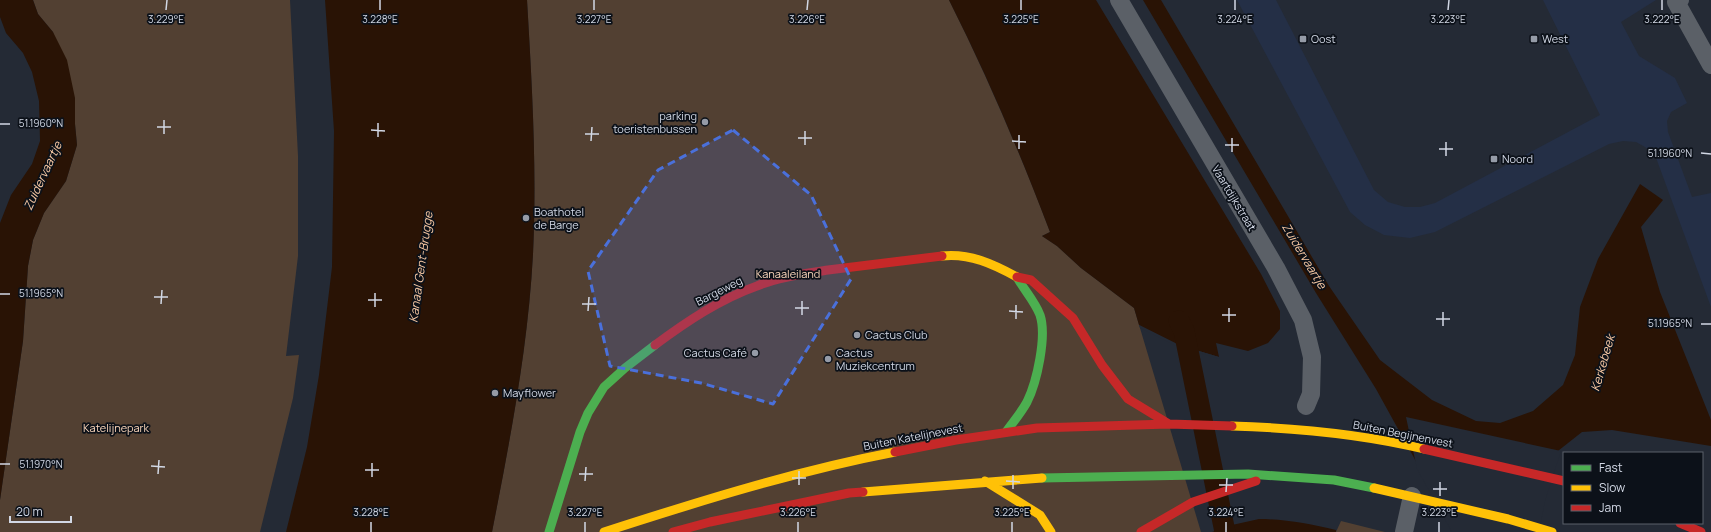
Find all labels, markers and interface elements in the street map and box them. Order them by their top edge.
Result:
text: 3.229°E [148,12,184,26]
text: 3.228°E [362,12,398,26]
text: 3.227°E [577,12,612,26]
text: 3.226°E [789,12,825,26]
text: 3.225°E [1003,12,1039,26]
text: 3.224°E [1217,12,1253,26]
text: 3.223°E [1430,12,1466,26]
text: 3.222°E [1644,12,1680,26]
place label: Oost [1311,31,1336,46]
place label: West [1542,31,1568,46]
marker: Oost [1298,34,1308,44]
marker: West [1529,34,1539,44]
place label: parking toeristenbussen [613,108,697,136]
text: 51.1960°N [19,116,63,130]
marker: parking toeristenbussen [700,117,710,127]
water label: Zuidervaartje [19,138,66,213]
text: 51.1960°N [1648,146,1692,160]
place label: Noord [1502,151,1533,166]
marker: Noord [1489,154,1499,164]
street label: Vaartdijkstraat [1209,162,1260,233]
place label: Boathotel de Barge [534,204,584,232]
water label: Kanaal Gent-Brugge [404,209,437,323]
marker: Boathotel de Barge [521,213,531,223]
water label: Zuidervaartje [1278,220,1331,293]
park label: Kanaaleiland [756,266,820,281]
street label: Bargeweg [693,272,745,309]
text: 51.1965°N [19,286,63,300]
text: 51.1965°N [1648,316,1692,330]
place label: Cactus Club [865,327,928,342]
marker: Cactus Club [852,330,862,340]
water label: Kerkebeek [1586,331,1619,393]
place label: Cactus Café [684,345,748,360]
place label: Cactus Muziekcentrum [836,345,915,373]
marker: Cactus Café [750,348,760,358]
marker: Cactus Muziekcentrum [823,354,833,364]
place label: Mayflower [503,385,556,400]
marker: Mayflower [490,388,500,398]
street label: Buiten Begijnenvest [1352,416,1454,451]
park label: Katelijnepark [83,420,150,435]
street label: Buiten Katelijnevest [862,420,964,453]
legend [1563,452,1703,524]
text: 51.1970°N [19,457,63,471]
text: Fast [1599,459,1623,476]
text: Slow [1599,479,1625,496]
scale bar [10,498,71,524]
text: Jam [1599,499,1621,516]
text: 20 m [16,503,43,520]
text: 3.228°E [353,505,389,519]
text: 3.227°E [568,505,603,519]
text: 3.226°E [780,505,816,519]
text: 3.225°E [994,505,1030,519]
text: 3.224°E [1208,505,1244,519]
text: 3.223°E [1421,505,1457,519]

